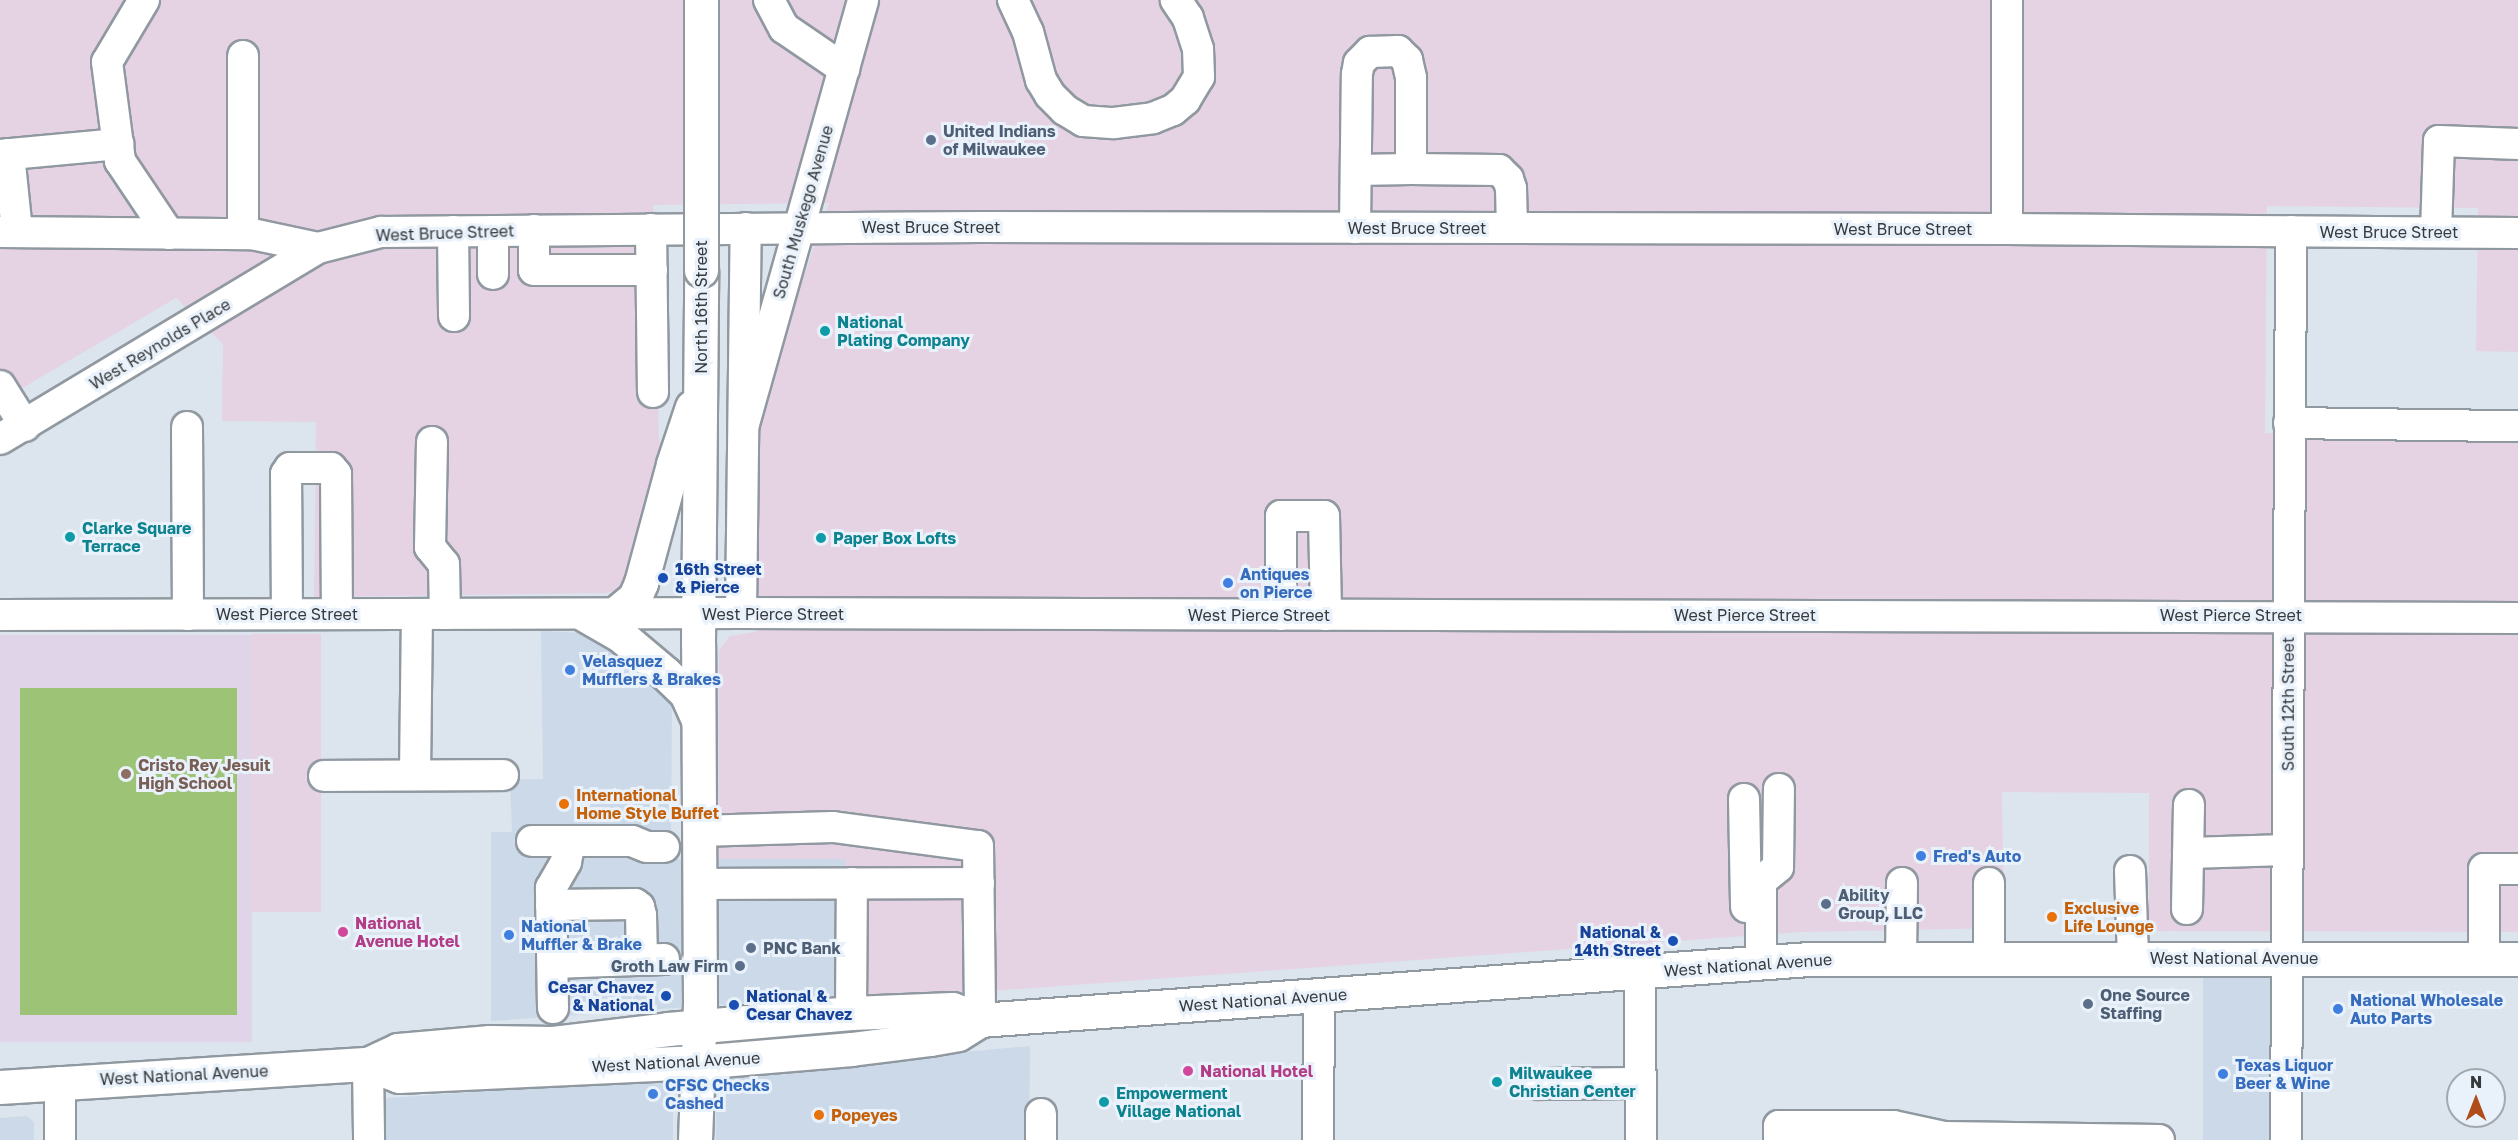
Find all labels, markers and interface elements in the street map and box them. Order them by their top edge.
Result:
place label: United Indians of Milwaukee [943,121,1056,159]
street label: South Muskego Avenue [769,123,837,301]
marker: United Indians of Milwaukee [924,133,938,147]
street label: West Bruce Street [862,217,1000,237]
street label: West Bruce Street [1348,218,1486,238]
street label: West Bruce Street [1834,219,1972,239]
street label: West Bruce Street [375,221,515,245]
street label: West Bruce Street [2320,222,2458,242]
street label: North 16th Street [691,240,711,374]
street label: West Reynolds Place [86,294,234,394]
place label: National Plating Company [837,312,970,350]
marker: National Plating Company [818,324,832,338]
place label: Clarke Square Terrace [82,518,191,556]
place label: Paper Box Lofts [833,528,956,548]
marker: Clarke Square Terrace [63,530,77,544]
marker: Paper Box Lofts [814,531,828,545]
place label: 16th Street & Pierce [675,559,762,597]
place label: Antiques on Pierce [1240,564,1312,602]
marker: 16th Street & Pierce [656,571,670,585]
marker: Antiques on Pierce [1221,576,1235,590]
street label: West Pierce Street [216,604,358,624]
street label: West Pierce Street [702,604,844,624]
street label: West Pierce Street [1188,605,1330,625]
street label: West Pierce Street [1674,605,1816,625]
street label: West Pierce Street [2160,605,2302,625]
street label: South 12th Street [2278,637,2298,771]
place label: Velasquez Mufflers & Brakes [582,651,721,689]
marker: Velasquez Mufflers & Brakes [563,663,577,677]
place label: Cristo Rey Jesuit High School [138,755,270,793]
marker: Cristo Rey Jesuit High School [119,767,133,781]
place label: International Home Style Buffet [576,785,719,823]
marker: International Home Style Buffet [557,797,571,811]
place label: Fred's Auto [1933,846,2021,866]
marker: Fred's Auto [1914,849,1928,863]
place label: Ability Group, LLC [1838,885,1923,923]
marker: Ability Group, LLC [1819,897,1833,911]
place label: Exclusive Life Lounge [2064,898,2154,936]
marker: Exclusive Life Lounge [2045,910,2059,924]
place label: National Avenue Hotel [355,913,460,951]
place label: National Muffler & Brake [521,916,642,954]
place label: National & 14th Street [1575,922,1661,960]
marker: National Avenue Hotel [336,925,350,939]
marker: National Muffler & Brake [502,928,516,942]
marker: National & 14th Street [1666,934,1680,948]
place label: PNC Bank [763,938,841,958]
marker: PNC Bank [744,941,758,955]
street label: West National Avenue [2150,948,2318,968]
street label: West National Avenue [1663,950,1833,980]
place label: Groth Law Firm [611,956,728,976]
marker: Groth Law Firm [733,959,747,973]
place label: Cesar Chavez & National [548,977,654,1015]
street label: West National Avenue [1178,985,1348,1015]
place label: One Source Staffing [2100,985,2190,1023]
place label: National & Cesar Chavez [746,986,852,1024]
marker: Cesar Chavez & National [659,989,673,1003]
place label: National Wholesale Auto Parts [2350,990,2503,1028]
marker: One Source Staffing [2081,997,2095,1011]
marker: National & Cesar Chavez [727,998,741,1012]
marker: National Wholesale Auto Parts [2331,1002,2345,1016]
street label: West National Avenue [591,1048,761,1076]
place label: Texas Liquor Beer & Wine [2235,1055,2333,1093]
street label: West National Avenue [99,1061,269,1089]
place label: National Hotel [1200,1061,1313,1081]
place label: Milwaukee Christian Center [1509,1063,1636,1101]
marker: National Hotel [1181,1064,1195,1078]
marker: Texas Liquor Beer & Wine [2216,1067,2230,1081]
north arrow [2446,1068,2506,1128]
text: N [2470,1072,2482,1092]
place label: CFSC Checks Cashed [665,1075,770,1113]
marker: Milwaukee Christian Center [1490,1075,1504,1089]
place label: Empowerment Village National [1116,1083,1241,1121]
marker: CFSC Checks Cashed [646,1087,660,1101]
marker: Empowerment Village National [1097,1095,1111,1109]
place label: Popeyes [831,1105,898,1125]
marker: Popeyes [812,1108,826,1122]

